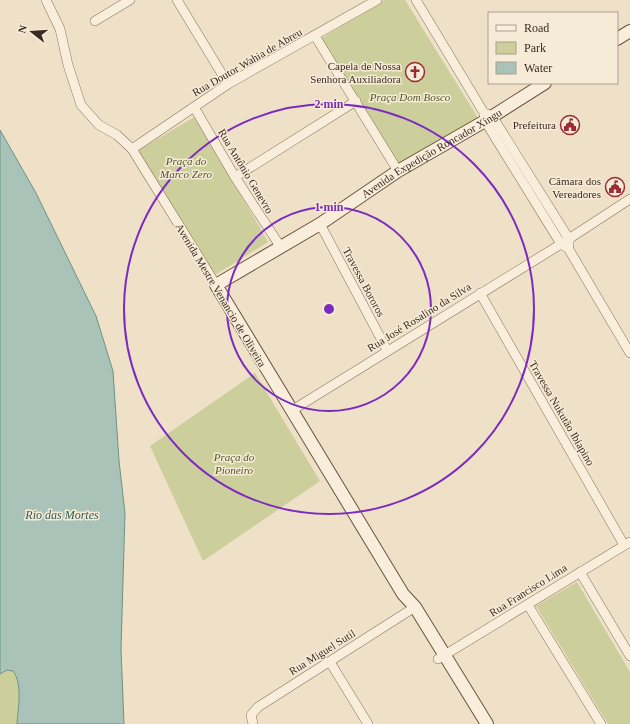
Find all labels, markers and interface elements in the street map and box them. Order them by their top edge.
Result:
north arrow [12,12,52,52]
legend [488,12,618,84]
text: Road [524,21,549,35]
text: N [16,23,29,35]
street label: Rua Doutor Wahia de Abreu [190,25,304,98]
text: Park [524,41,546,55]
place label: Capela de Nossa Senhora Auxiliadora [310,60,401,85]
church icon: Capela de Nossa Senhora Auxiliadora [404,61,426,83]
text: Water [524,61,552,75]
park label: Praça Dom Bosco [369,91,451,103]
text: 2 min [314,97,344,111]
street label: Avenida Expedição Roncador Xingu [359,106,504,200]
public building icon: Prefeitura [559,114,581,136]
place label: Prefeitura [513,119,556,131]
street label: Rua Antônio Genevro [216,127,276,216]
park label: Praça do Marco Zero [159,155,213,180]
place label: Câmara dos Vereadores [549,175,601,200]
public building icon: Câmara dos Vereadores [604,176,626,198]
text: 1 min [314,200,344,214]
street label: Avenida Mestre Venancio de Oliveira [173,221,269,369]
street label: Travessa Bororos [341,245,387,319]
street label: Rua José Rosalino da Silva [365,280,473,354]
centre of rings [322,302,336,316]
street label: Travessa Nukutão Ibiapino [527,359,597,468]
park label: Praça do Pioneiro [213,451,255,476]
water label: Rio das Mortes [24,508,99,522]
street label: Rua Francisco Lima [487,561,569,619]
street label: Rua Miguel Sutil [287,627,357,677]

